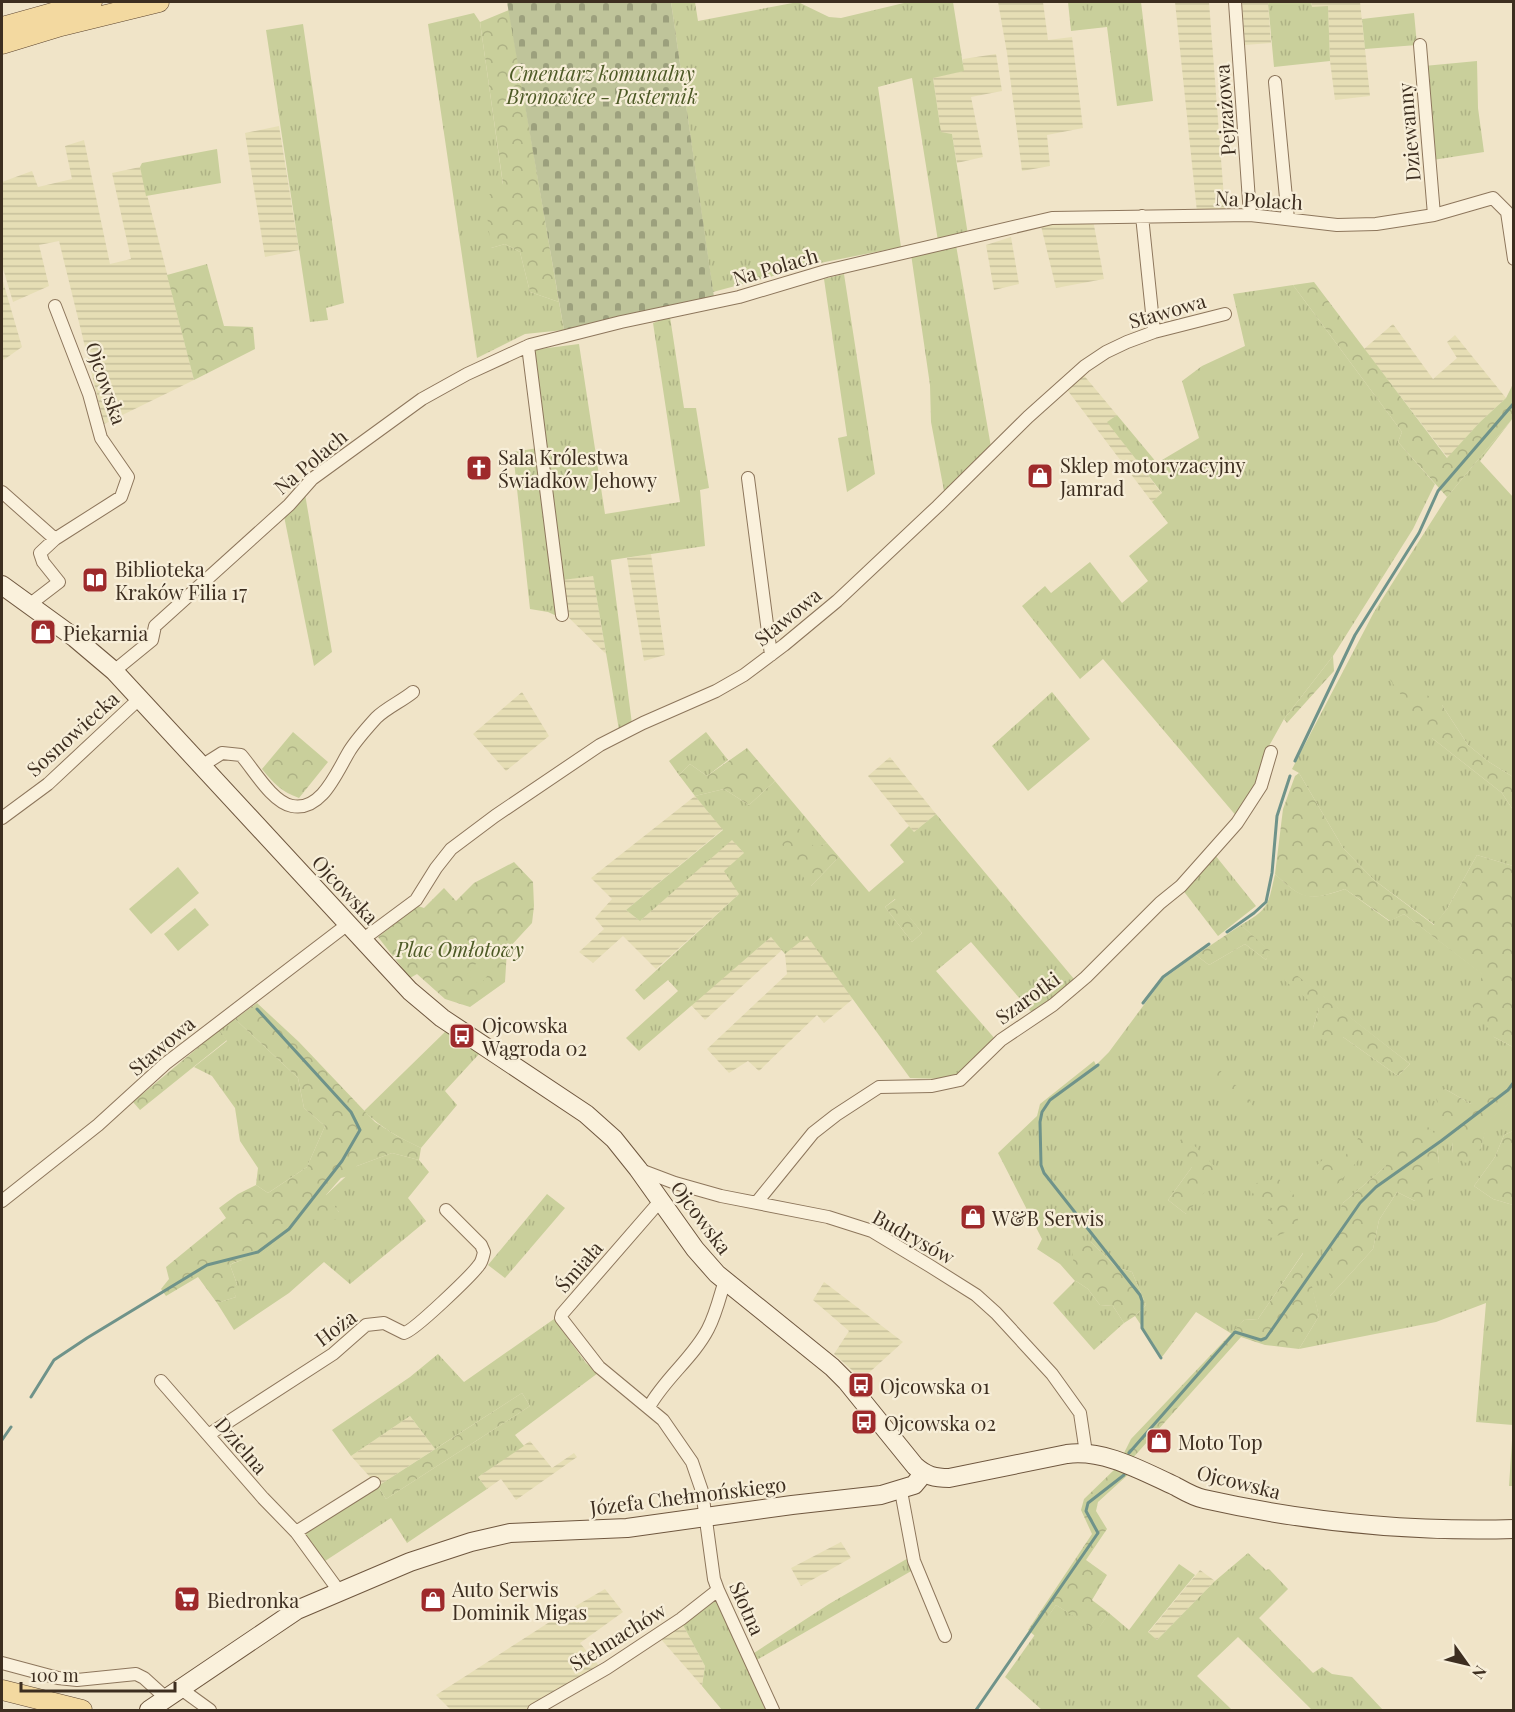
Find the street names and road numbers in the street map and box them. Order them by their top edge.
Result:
street label: Pejzażowa [1207,63,1241,157]
street label: Dziewanny [1390,82,1426,182]
street label: Na Polach [1214,183,1304,215]
street label: Na Polach [729,241,821,291]
street label: Stawowa [1125,286,1209,334]
street label: Ojcowska [80,338,134,428]
street label: Na Polach [268,422,352,500]
street label: Stawowa [748,581,826,651]
street label: Sosnowiecka [20,684,124,782]
street label: Ojcowska [307,848,385,930]
street label: Szarotki [989,964,1065,1030]
street label: Stawowa [122,1009,200,1081]
street label: Ojcowska [665,1175,739,1259]
street label: Budrysów [868,1202,960,1270]
street label: Śmiała [548,1234,608,1298]
street label: Hoża [309,1303,361,1351]
street label: Dzielna [210,1411,274,1479]
street label: Ojcowska [1194,1458,1284,1504]
street label: Józefa Chełmońskiego [587,1470,788,1521]
street label: Słotna [724,1577,772,1639]
street label: Stelmachów [564,1595,671,1676]

